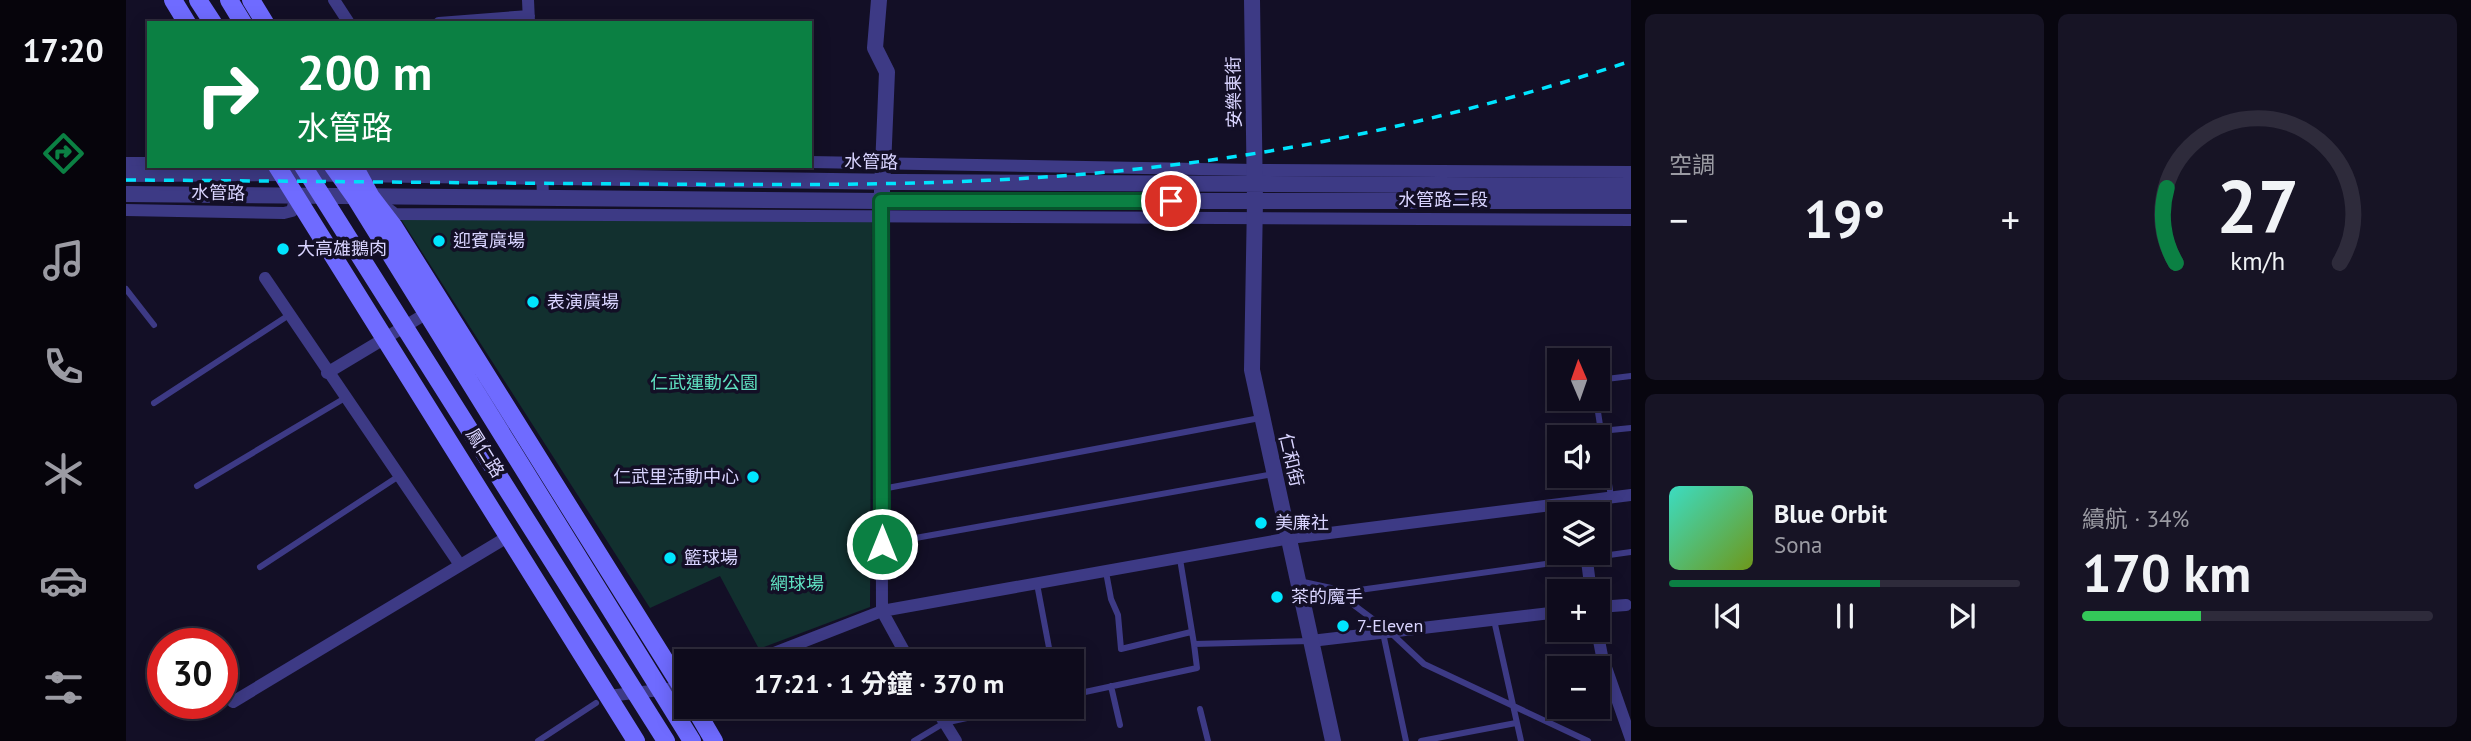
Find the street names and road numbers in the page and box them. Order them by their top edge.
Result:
street label: 安樂東街 [1221,56,1246,128]
street label: 水管路 [844,150,898,173]
street label: 水管路 [191,181,245,204]
street label: 水管路二段 [1398,188,1488,211]
street label: 鳳仁路 [461,424,509,482]
street label: 仁和街 [1274,431,1309,489]

